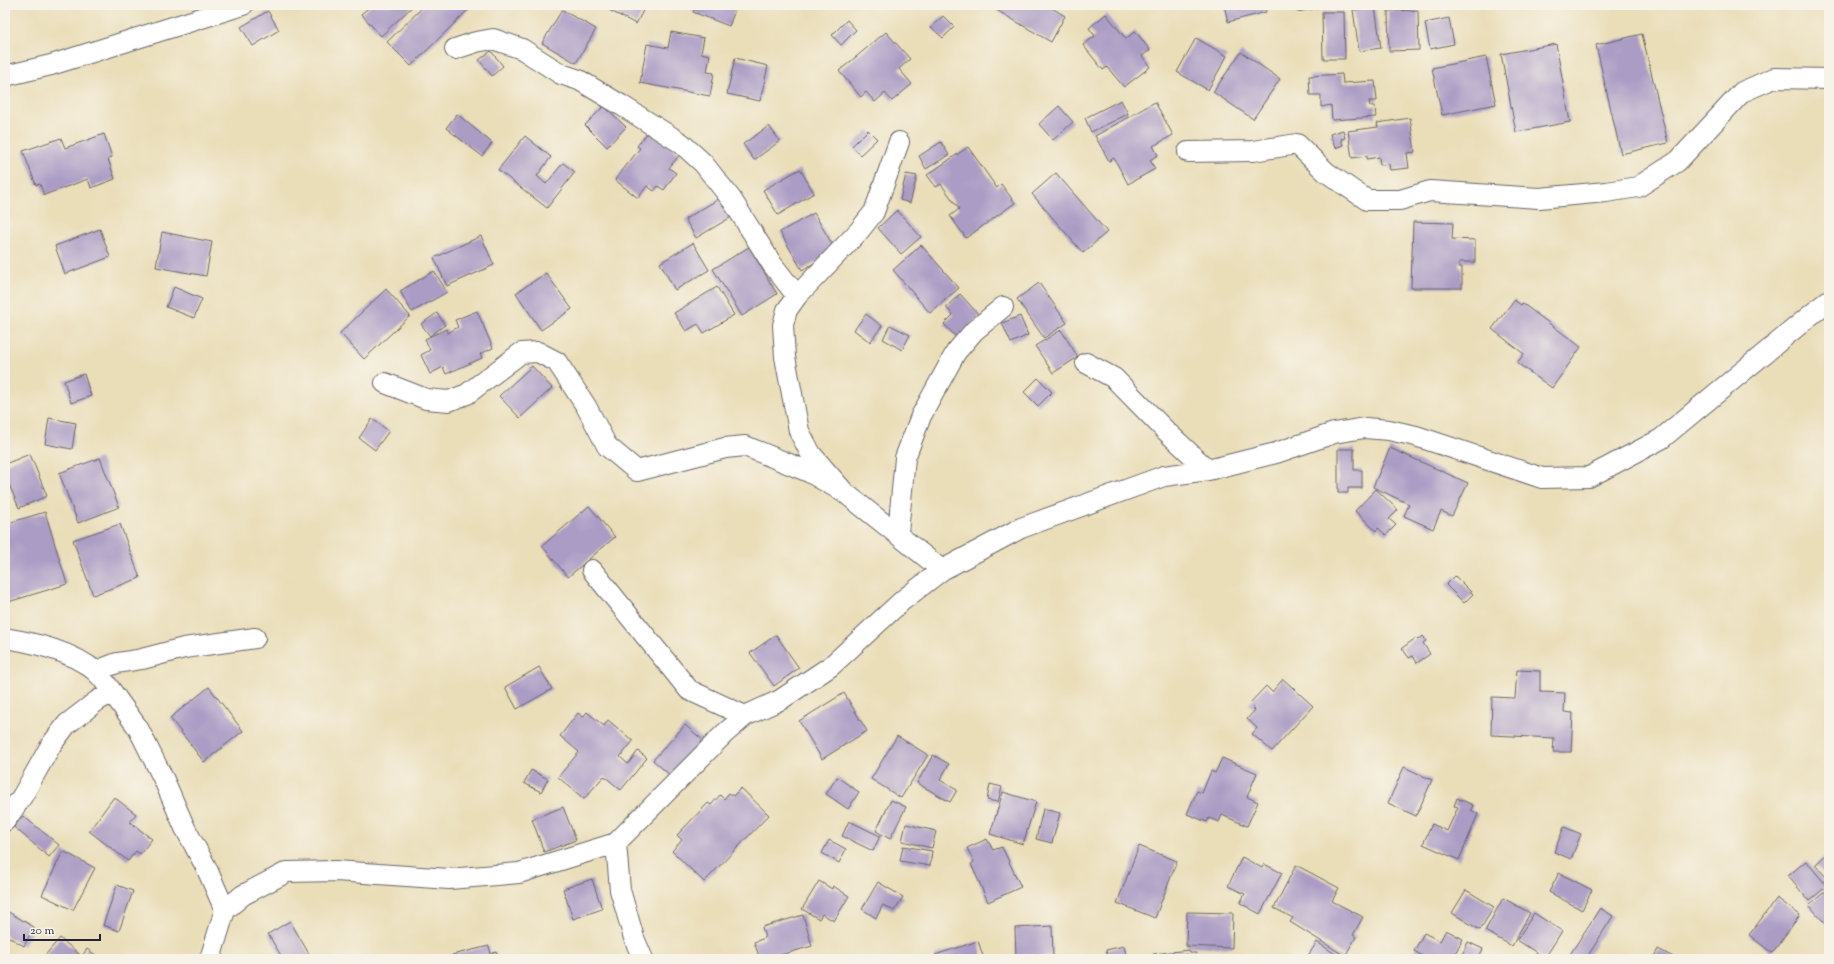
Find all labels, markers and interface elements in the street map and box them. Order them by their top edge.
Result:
scale bar [24,916,100,942]
text: 20 m [30,922,55,940]

